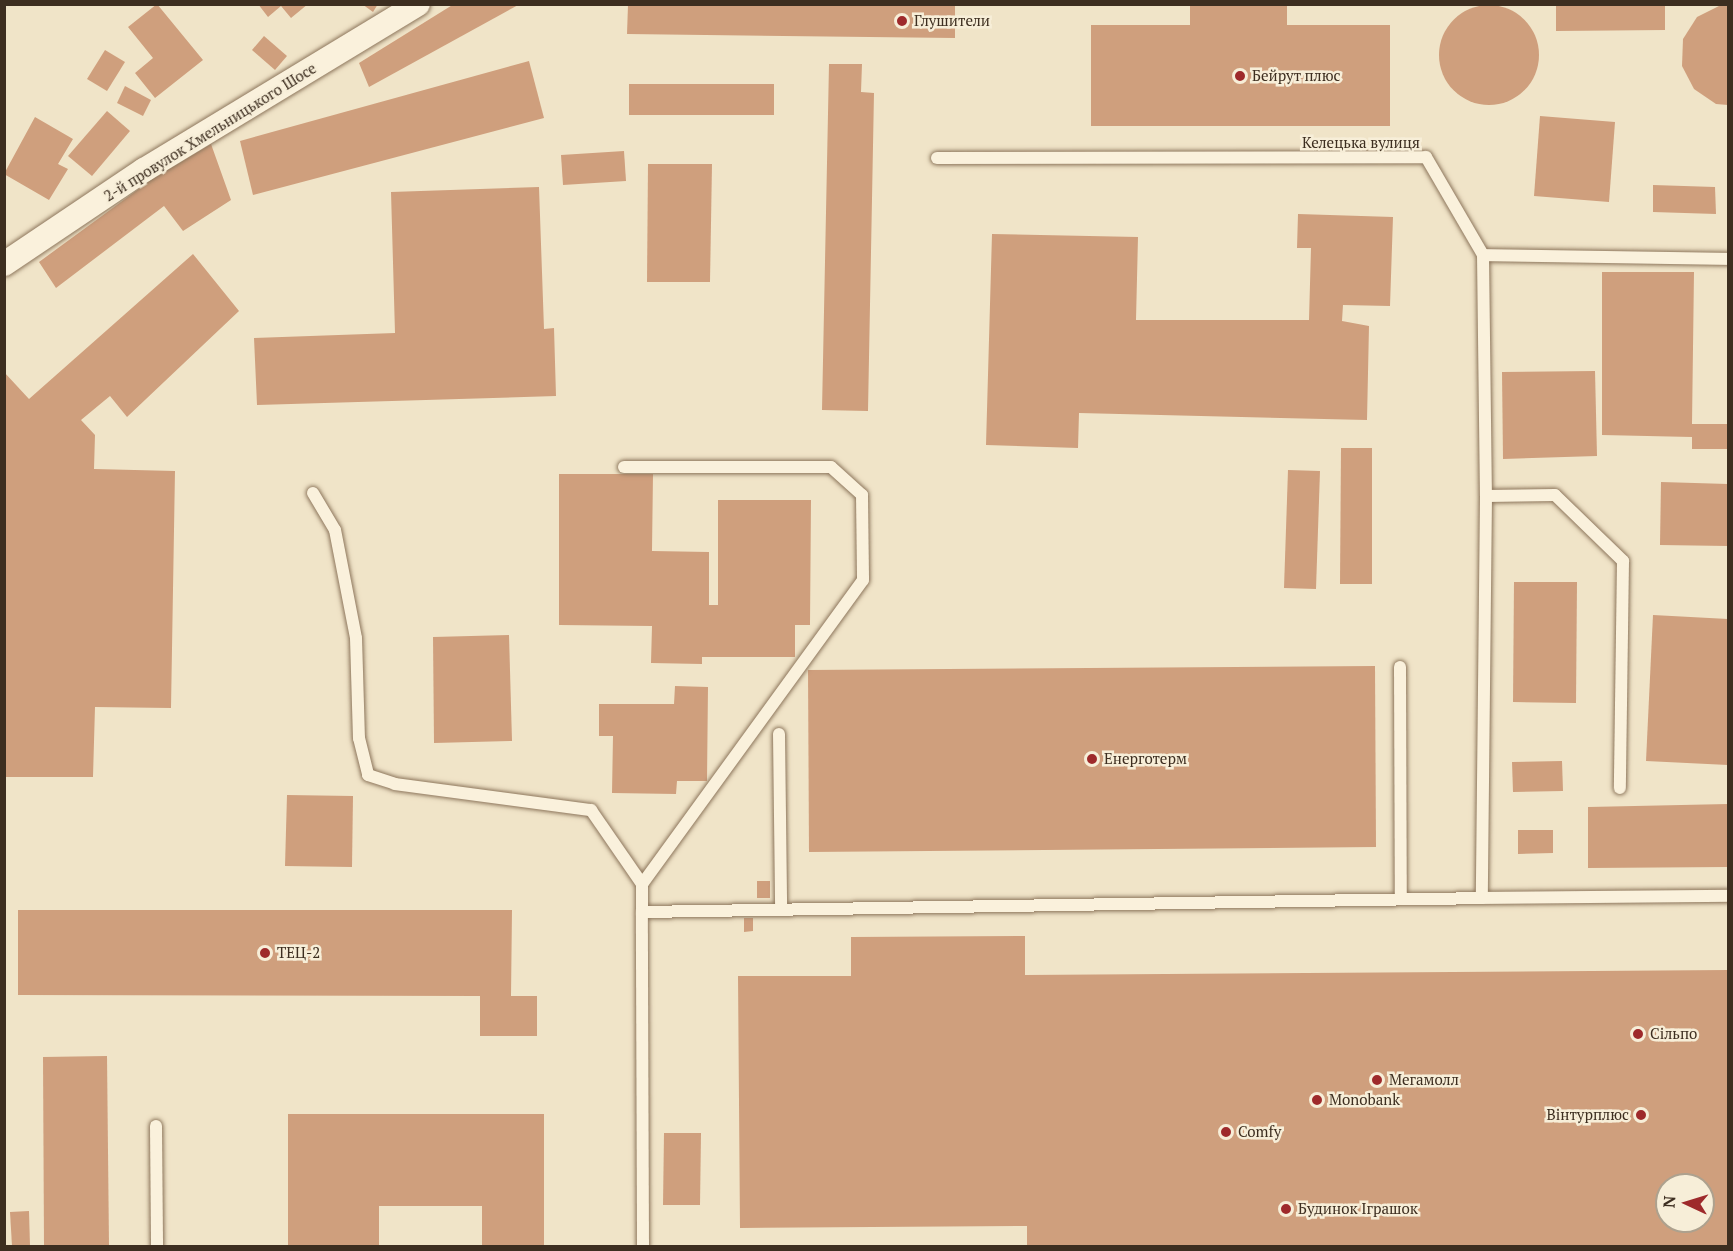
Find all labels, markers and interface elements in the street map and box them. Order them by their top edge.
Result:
place label: Глушители [914,12,990,30]
marker: Глушители [895,14,909,28]
street label: 2-й провулок Хмельницького Шосе [101,59,319,205]
place label: Бейрут плюс [1252,67,1341,85]
marker: Бейрут плюс [1233,69,1247,83]
street label: Келецька вулиця [1302,134,1420,152]
place label: Енерготерм [1104,750,1187,768]
marker: Енерготерм [1085,752,1099,766]
place label: ТЕЦ-2 [277,944,320,962]
marker: ТЕЦ-2 [258,946,272,960]
place label: Сільпо [1650,1025,1697,1043]
marker: Сільпо [1631,1027,1645,1041]
place label: Мегамолл [1389,1071,1459,1089]
marker: Мегамолл [1370,1073,1384,1087]
place label: Monobank [1329,1091,1400,1109]
marker: Monobank [1310,1093,1324,1107]
place label: Вінтурплюс [1546,1106,1629,1124]
marker: Вінтурплюс [1634,1108,1648,1122]
place label: Comfy [1238,1123,1281,1141]
marker: Comfy [1219,1125,1233,1139]
north arrow [1655,1173,1715,1233]
text: N [1658,1195,1680,1209]
place label: Будинок Іграшок [1298,1200,1418,1218]
marker: Будинок Іграшок [1279,1202,1293,1216]

